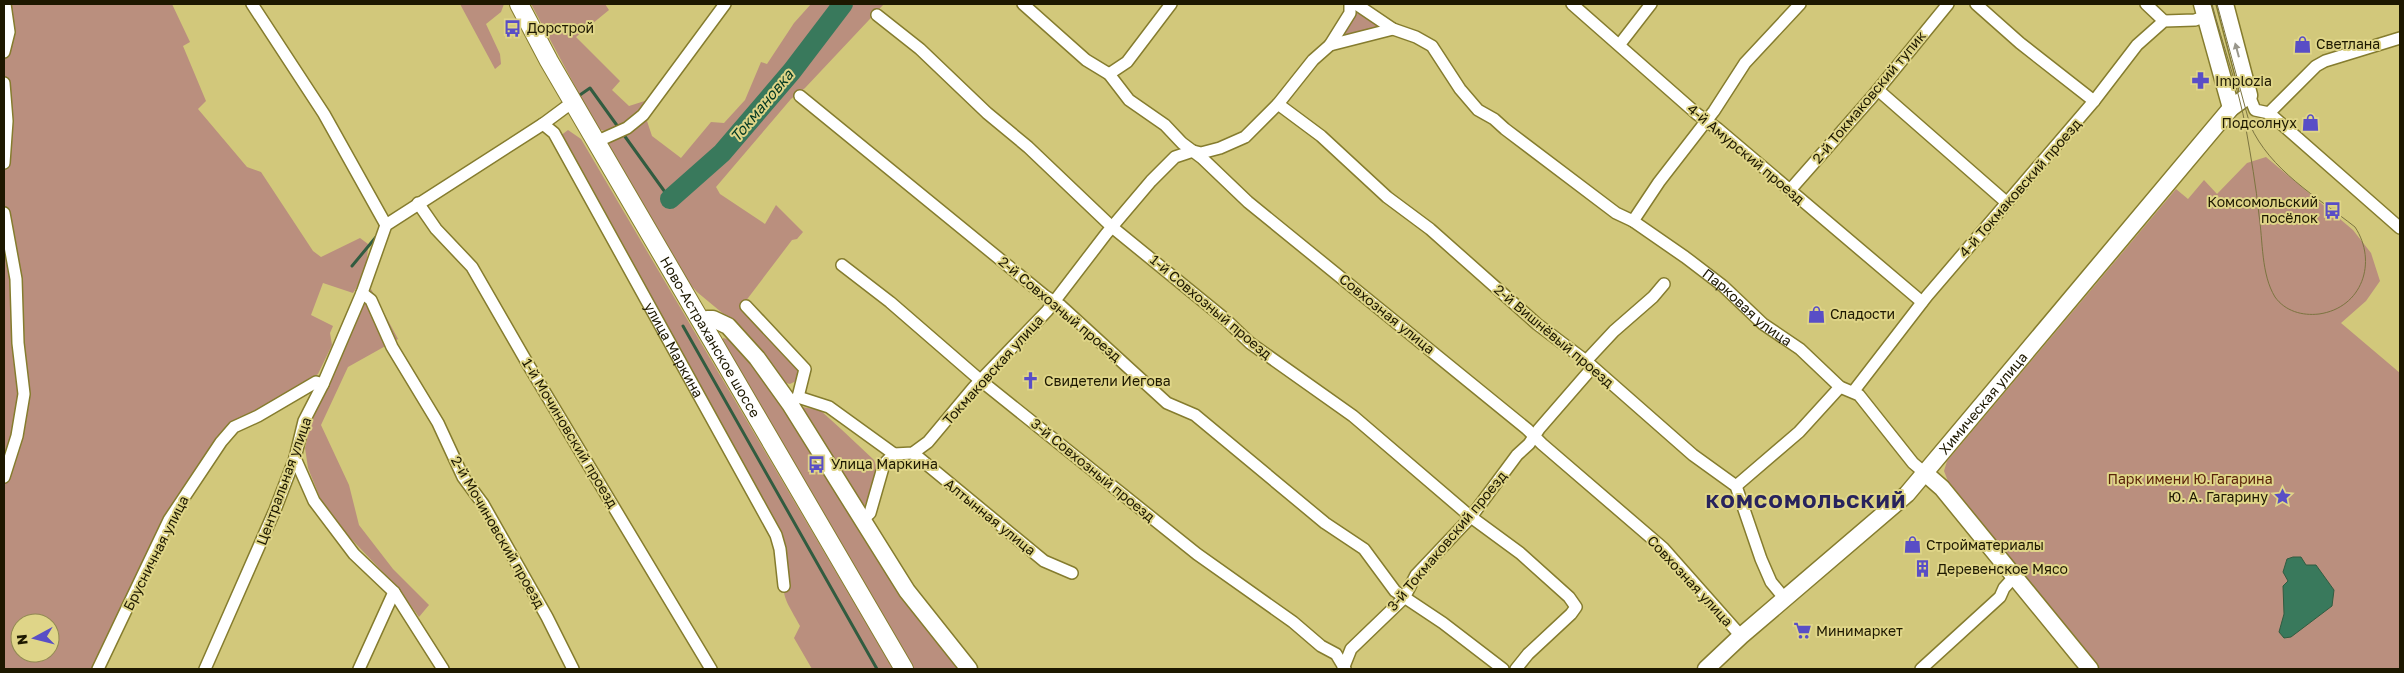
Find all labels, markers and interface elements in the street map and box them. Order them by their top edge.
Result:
bus stop icon: Дорстрой [503,18,523,38]
place label: Дорстрой [527,19,594,36]
street label: 2-й Токмаковский тупик [1808,27,1929,166]
shop icon: Светлана [2292,34,2312,54]
place label: Светлана [2316,35,2380,52]
one-way arrow [2233,42,2241,57]
water label: Токмановка [726,65,797,145]
pharmacy icon: Implozia [2191,71,2211,91]
place label: Implozia [2215,72,2272,89]
street label: 4-й Амурский проезд [1684,100,1809,208]
shop icon: Подсолнух [2301,113,2321,133]
place label: Подсолнух [2221,114,2297,131]
street label: 4-й Токмаковский проезд [1955,115,2085,260]
place label: Комсомольский посёлок [2207,193,2318,226]
bus stop icon: Комсомольский посёлок [2322,200,2342,220]
street label: 1-й Совхозный проезд [1147,251,1276,363]
street label: 2-й Совхозный проезд [996,252,1125,365]
street label: Ново-Астраханское шоссе [657,253,764,420]
street label: Парковая улица [1700,265,1795,349]
street label: Совхозная улица [1336,270,1438,357]
street label: 2-й Вишнёвый проезд [1491,281,1618,391]
street label: улица Маркина [641,299,707,400]
shop icon: Сладости [1806,304,1826,324]
place label: Сладости [1830,305,1895,322]
street label: Токмаковская улица [939,311,1046,428]
street label: Химическая улица [1935,348,2031,458]
street label: 1-й Мочиновский проезд [519,355,622,511]
church icon: Свидетели Иегова [1020,371,1040,391]
place label: Свидетели Иегова [1044,372,1171,389]
street label: Центральная улица [252,414,315,547]
street label: 3-й Совхозный проезд [1028,414,1159,525]
street label: 2-й Мочиновский проезд [448,453,549,611]
bus stop icon: Улица Маркина [807,454,827,474]
place label: Улица Маркина [831,455,938,472]
street label: 3-й Токмаковский проезд [1383,467,1510,614]
park label: Парк имени Ю.Гагарина [2107,470,2273,487]
street label: Алтынная улица [941,475,1039,559]
place icon: Ю. А. Гагарину [2272,487,2292,507]
place label: Ю. А. Гагарину [2168,488,2268,505]
district label: КОМСОМОЛЬСКИЙ [1706,489,1906,512]
street label: Брусничная улица [119,492,192,613]
street label: Совхозная улица [1644,532,1737,630]
shop icon: Стройматериалы [1902,535,1922,555]
place label: Стройматериалы [1926,536,2044,553]
building icon: Деревенское Мясо [1913,559,1933,579]
place label: Деревенское Мясо [1937,560,2068,577]
north arrow [10,613,60,663]
supermarket icon: Минимаркет [1792,621,1812,641]
place label: Минимаркет [1816,622,1903,639]
text: N [13,633,31,646]

